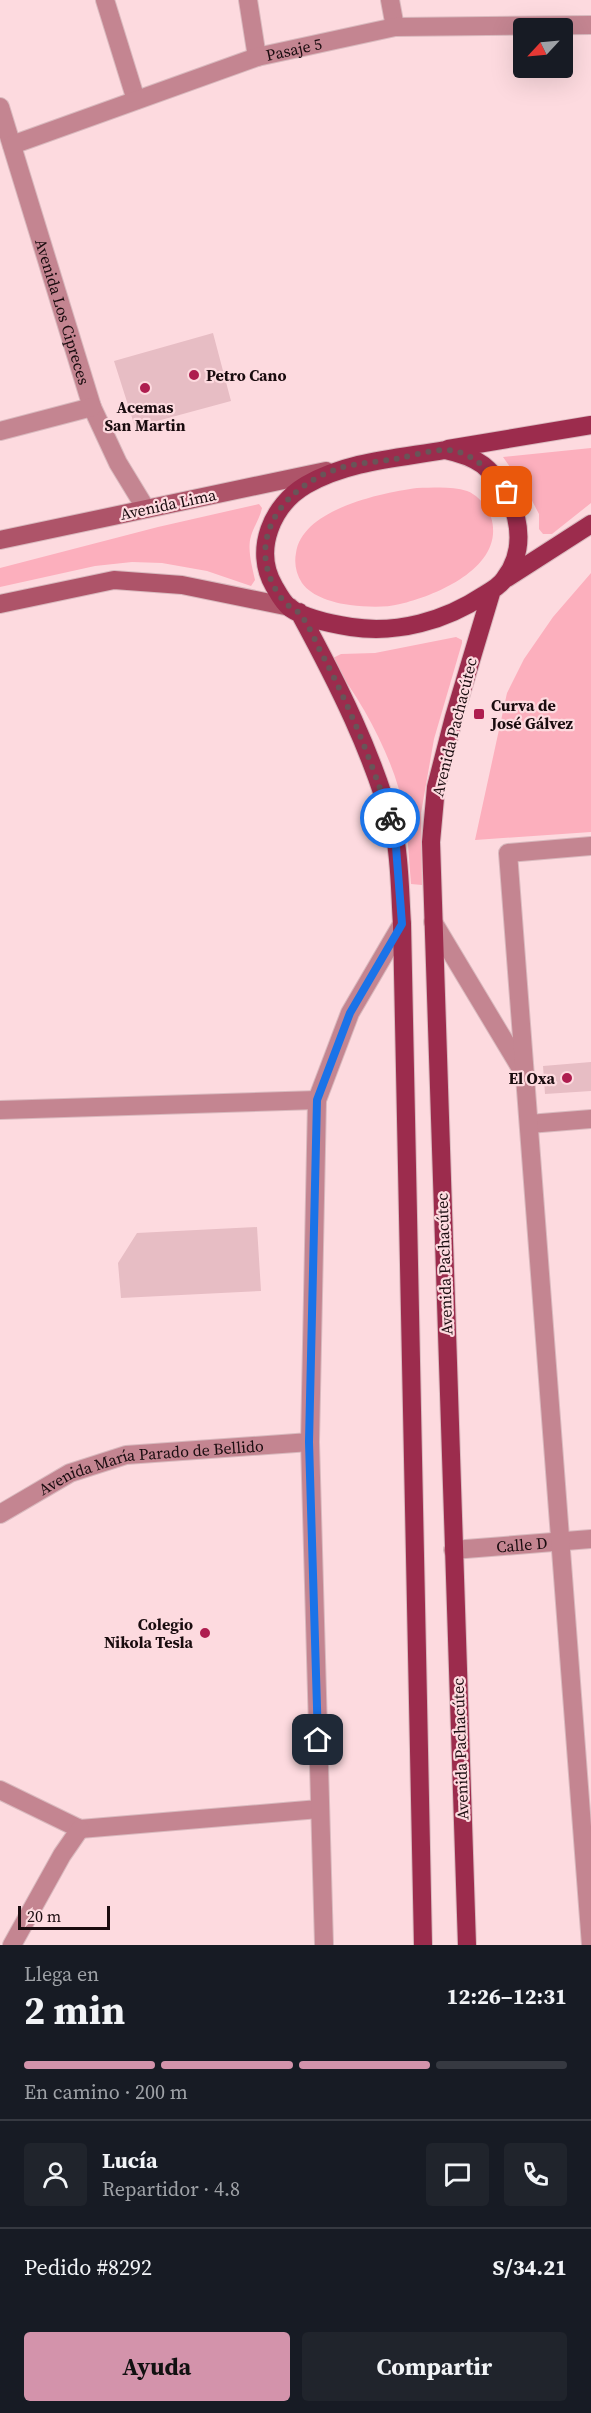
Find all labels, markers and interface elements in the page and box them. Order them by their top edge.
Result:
north arrow [513,18,573,78]
map controls [513,18,573,78]
street label: Pasaje 5 [264,32,324,66]
street label: Avenida Los Cipreces [30,236,96,387]
place label: Petro Cano [206,364,287,386]
marker: Petro Cano [187,368,201,382]
marker: Acemas San Martin [138,381,152,395]
place label: Acemas San Martin [104,396,186,436]
pin [481,466,532,517]
icon: bag [490,475,523,508]
street label: Avenida Lima [118,483,219,525]
street label: Avenida Pachacútec [426,655,482,799]
place label: Curva de José Gálvez [490,694,573,734]
marker: Curva de José Gálvez [472,707,486,721]
courier [360,788,420,848]
icon: bike [374,802,407,835]
place label: El Oxa [508,1067,556,1089]
marker: El Oxa [560,1071,574,1085]
street label: Avenida Pachacútec [431,1192,457,1335]
street label: Avenida María Parado de Bellido [34,1434,265,1500]
street label: Calle D [495,1532,548,1558]
place label: Colegio Nikola Tesla [104,1613,193,1653]
marker: Colegio Nikola Tesla [198,1626,212,1640]
street label: Avenida Pachacútec [447,1677,473,1820]
pin [292,1714,343,1765]
icon: home [301,1723,334,1756]
scale bar [18,1903,110,1930]
text: 20 m [27,1905,61,1927]
text: Llega en [24,1960,99,1988]
text: 12:26–12:31 [447,1981,567,2011]
text: 2 min [24,1984,125,2037]
text: En camino · 200 m [24,2078,188,2106]
button: person [24,2143,87,2206]
button: chat [426,2143,489,2206]
button: phone [504,2143,567,2206]
text: Lucía [102,2145,158,2175]
text: Repartidor · 4.8 [102,2175,240,2203]
text: Pedido #8292 [24,2252,152,2282]
text: S/34.21 [493,2252,567,2282]
button: Ayuda [24,2332,290,2401]
button: Compartir [302,2332,567,2401]

